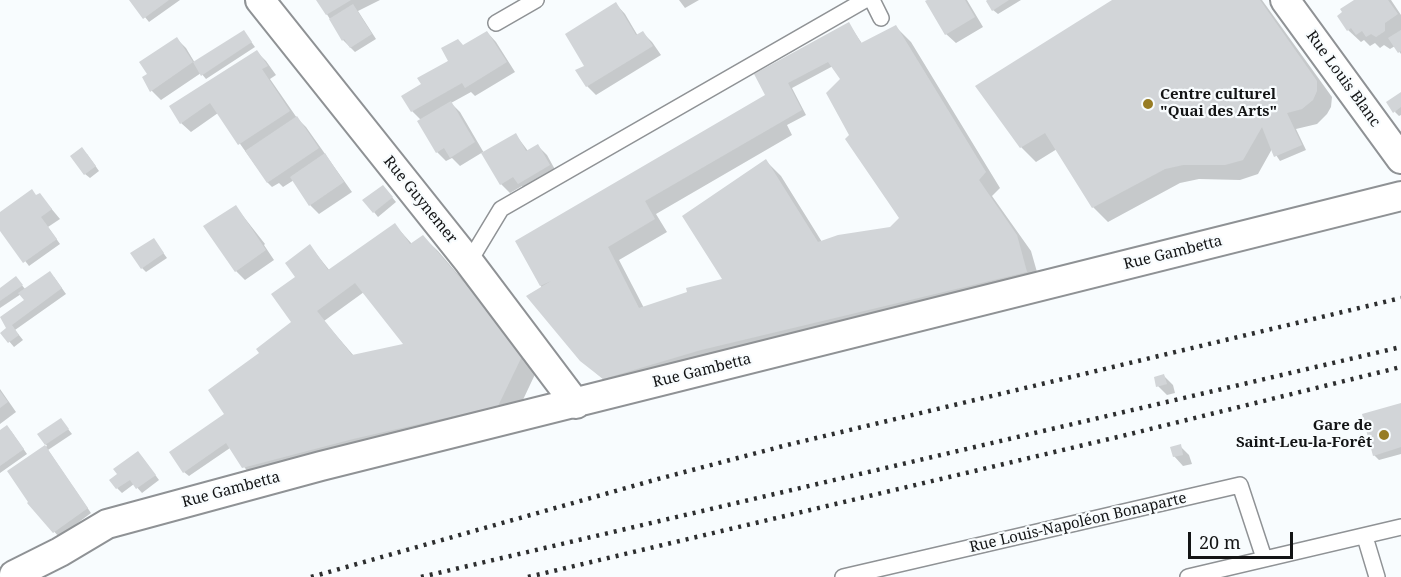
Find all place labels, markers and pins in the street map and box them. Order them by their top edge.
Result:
place label: Centre culturel "Quai des Arts" [1160,86,1277,121]
marker: Centre culturel "Quai des Arts" [1141,97,1155,111]
place label: Gare de Saint-Leu-la-Forêt [1236,417,1372,452]
marker: Gare de Saint-Leu-la-Forêt [1377,428,1391,442]

